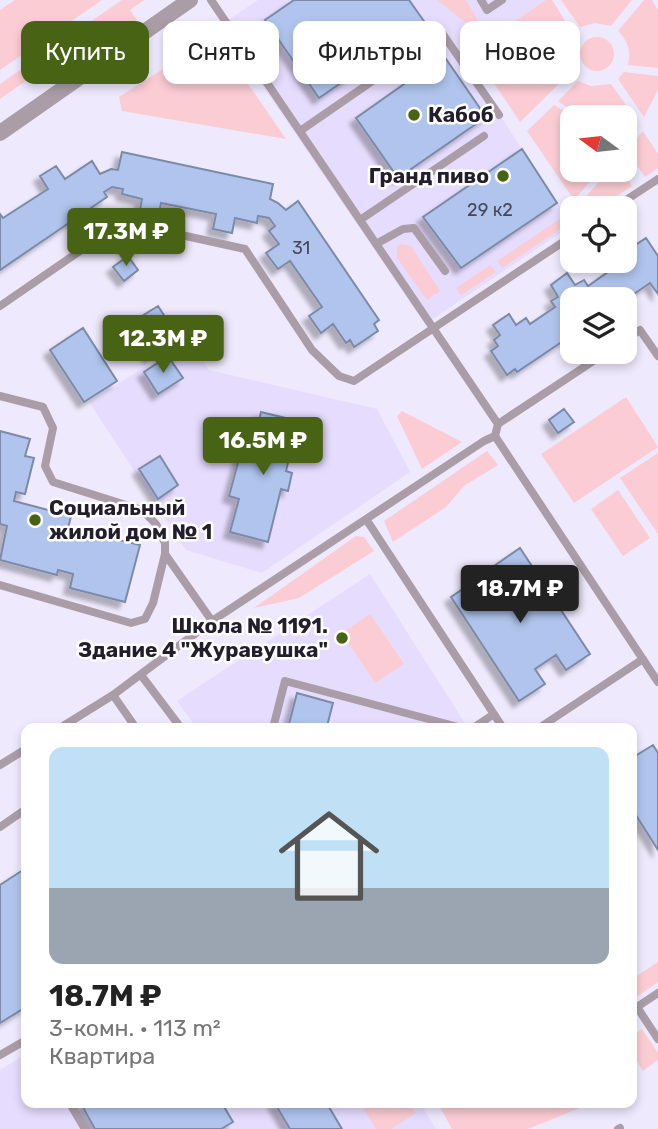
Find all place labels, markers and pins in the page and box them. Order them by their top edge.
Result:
place label: Кабоб [428,102,494,127]
marker: Кабоб [406,107,422,123]
place label: Гранд пиво [369,163,489,188]
marker: Гранд пиво [495,168,511,184]
pin: 17.3M ₽ [61,208,191,268]
pin: 12.3M ₽ [98,316,228,375]
pin: 16.5M ₽ [198,418,328,477]
place label: Социальный жилой дом № 1 [49,495,212,544]
marker: Социальный жилой дом № 1 [27,512,43,528]
pin: 18.7M ₽ [455,566,585,625]
place label: Школа № 1191. Здание 4 "Журавушка" [78,613,328,662]
marker: Школа № 1191. Здание 4 "Журавушка" [334,630,350,646]

